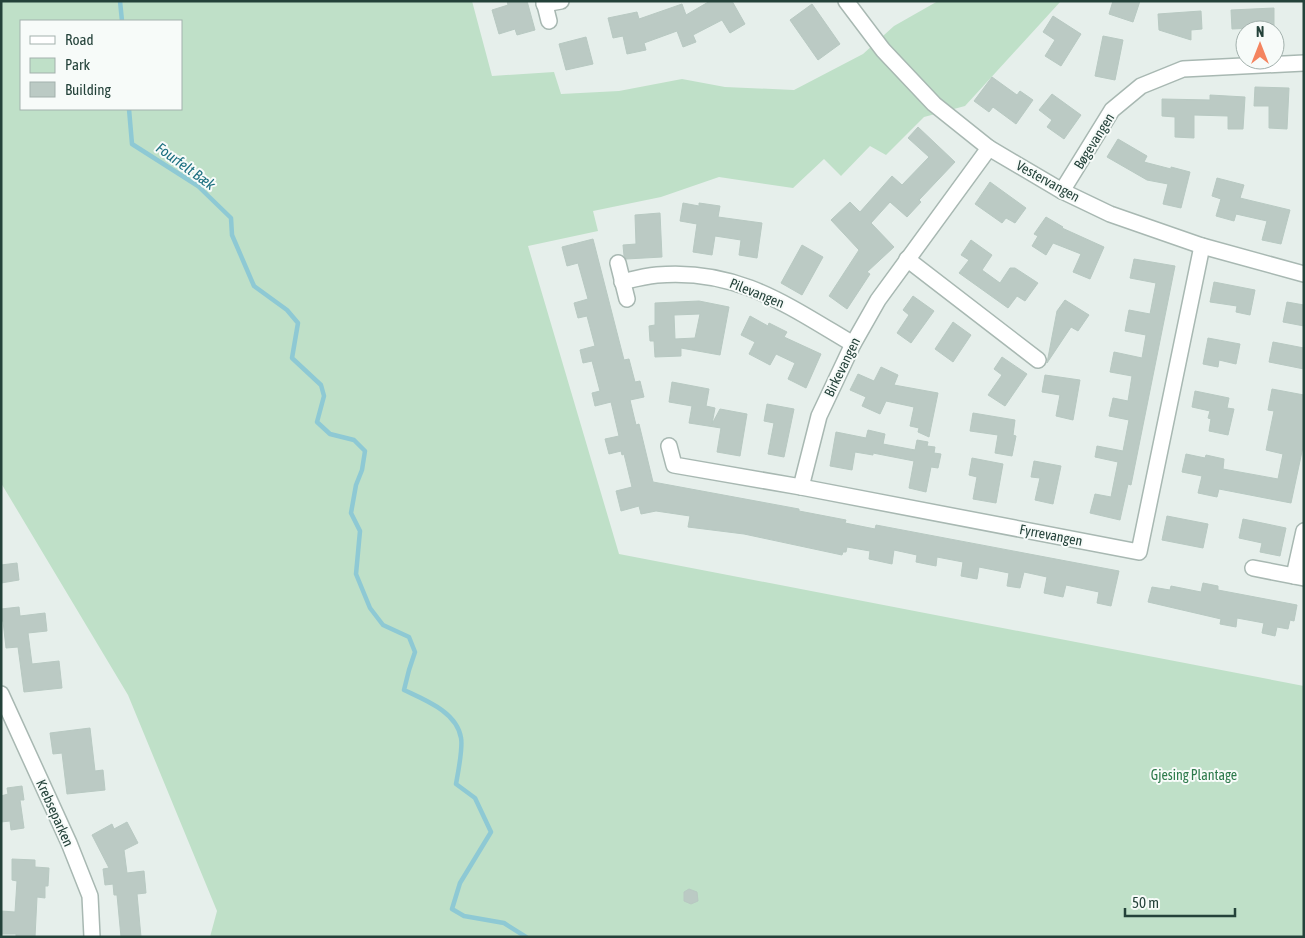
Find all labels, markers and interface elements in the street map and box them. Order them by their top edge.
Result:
legend [20,20,182,110]
north arrow [1235,20,1285,70]
text: N [1256,24,1264,40]
text: Road [65,31,94,48]
text: Park [65,56,90,73]
text: Building [65,81,111,98]
street label: Bøgevangen [1071,110,1117,172]
water label: Fourfelt Bæk [153,139,219,193]
street label: Vestervangen [1014,157,1082,205]
street label: Pilevangen [727,275,787,311]
street label: Birkevangen [821,335,863,399]
street label: Fyrrevangen [1018,521,1084,549]
park label: Gjesing Plantage [1151,767,1237,783]
street label: Krebseparken [33,777,77,849]
scale bar [1125,886,1235,918]
text: 50 m [1132,894,1159,911]

